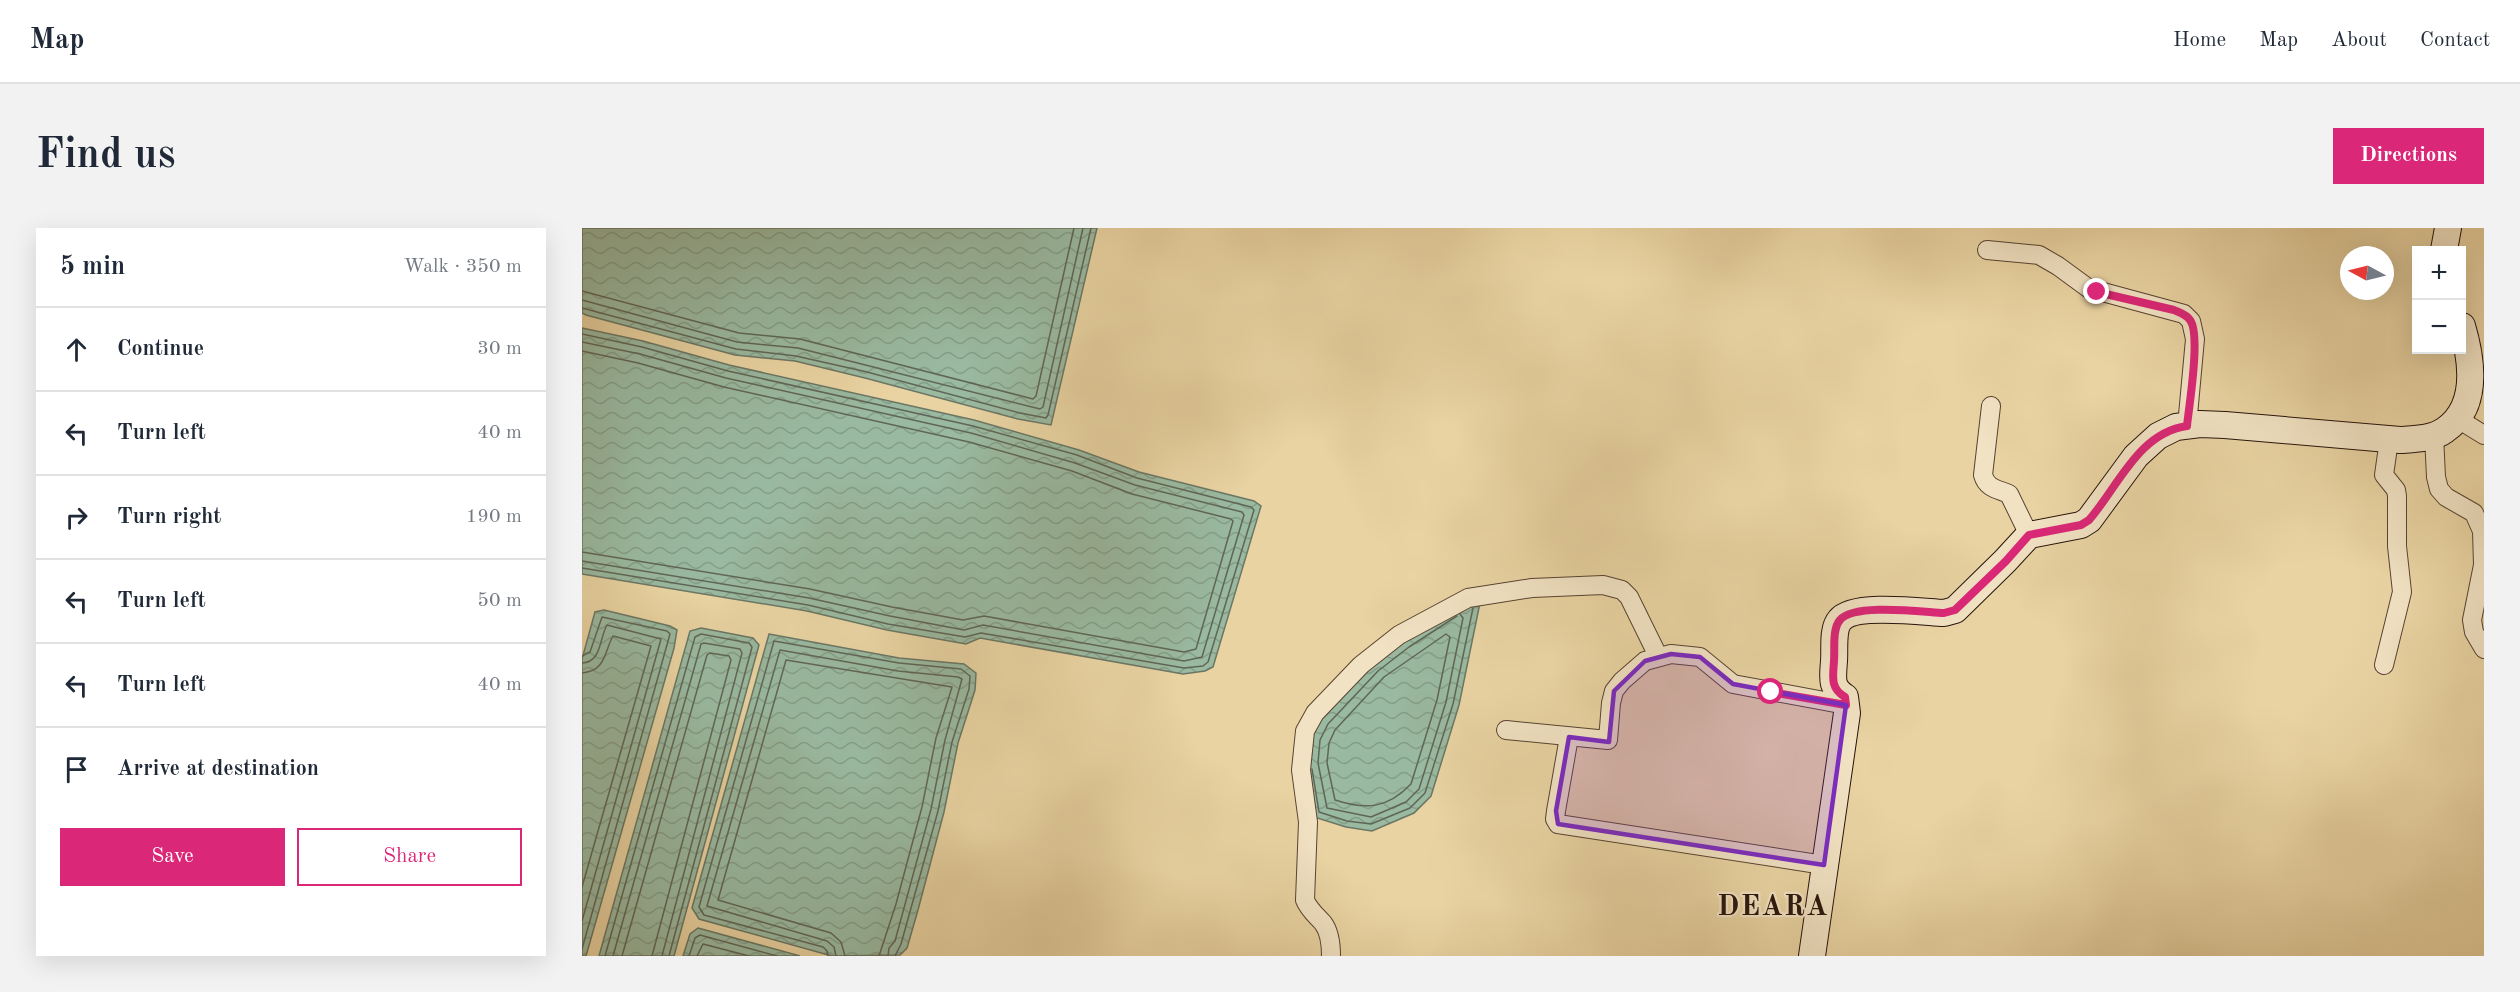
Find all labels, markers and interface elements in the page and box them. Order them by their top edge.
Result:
text: Map [30,27,84,55]
text: Home [2173,30,2226,51]
text: Map [2259,30,2298,51]
text: About [2331,30,2387,51]
text: Contact [2420,30,2490,51]
button: Directions [2333,128,2484,184]
text: Find us [36,135,175,177]
north arrow [2340,246,2394,300]
map controls [2412,246,2466,354]
button: + [2412,246,2466,300]
text: 5 min [60,254,125,280]
text: Walk · 350 m [403,257,522,277]
route end [2083,278,2109,304]
button: − [2412,300,2466,354]
icon: ahead [60,333,93,366]
text: Continue [117,338,204,360]
text: 30 m [477,339,522,359]
icon: left [60,417,93,450]
text: Turn left [117,422,206,444]
text: 40 m [477,423,522,443]
icon: right [60,501,93,534]
text: Turn right [117,506,221,528]
text: 190 m [466,507,522,527]
icon: left [60,585,93,618]
text: Turn left [117,590,206,612]
text: 50 m [477,591,522,611]
icon: left [60,669,93,702]
text: Turn left [117,674,206,696]
text: 40 m [477,675,522,695]
route start [1757,678,1783,704]
icon: arrive [60,753,93,786]
text: Arrive at destination [117,758,319,780]
button: Save [60,828,285,886]
button: Share [297,828,522,886]
district label: DEARA [1717,894,1829,922]

